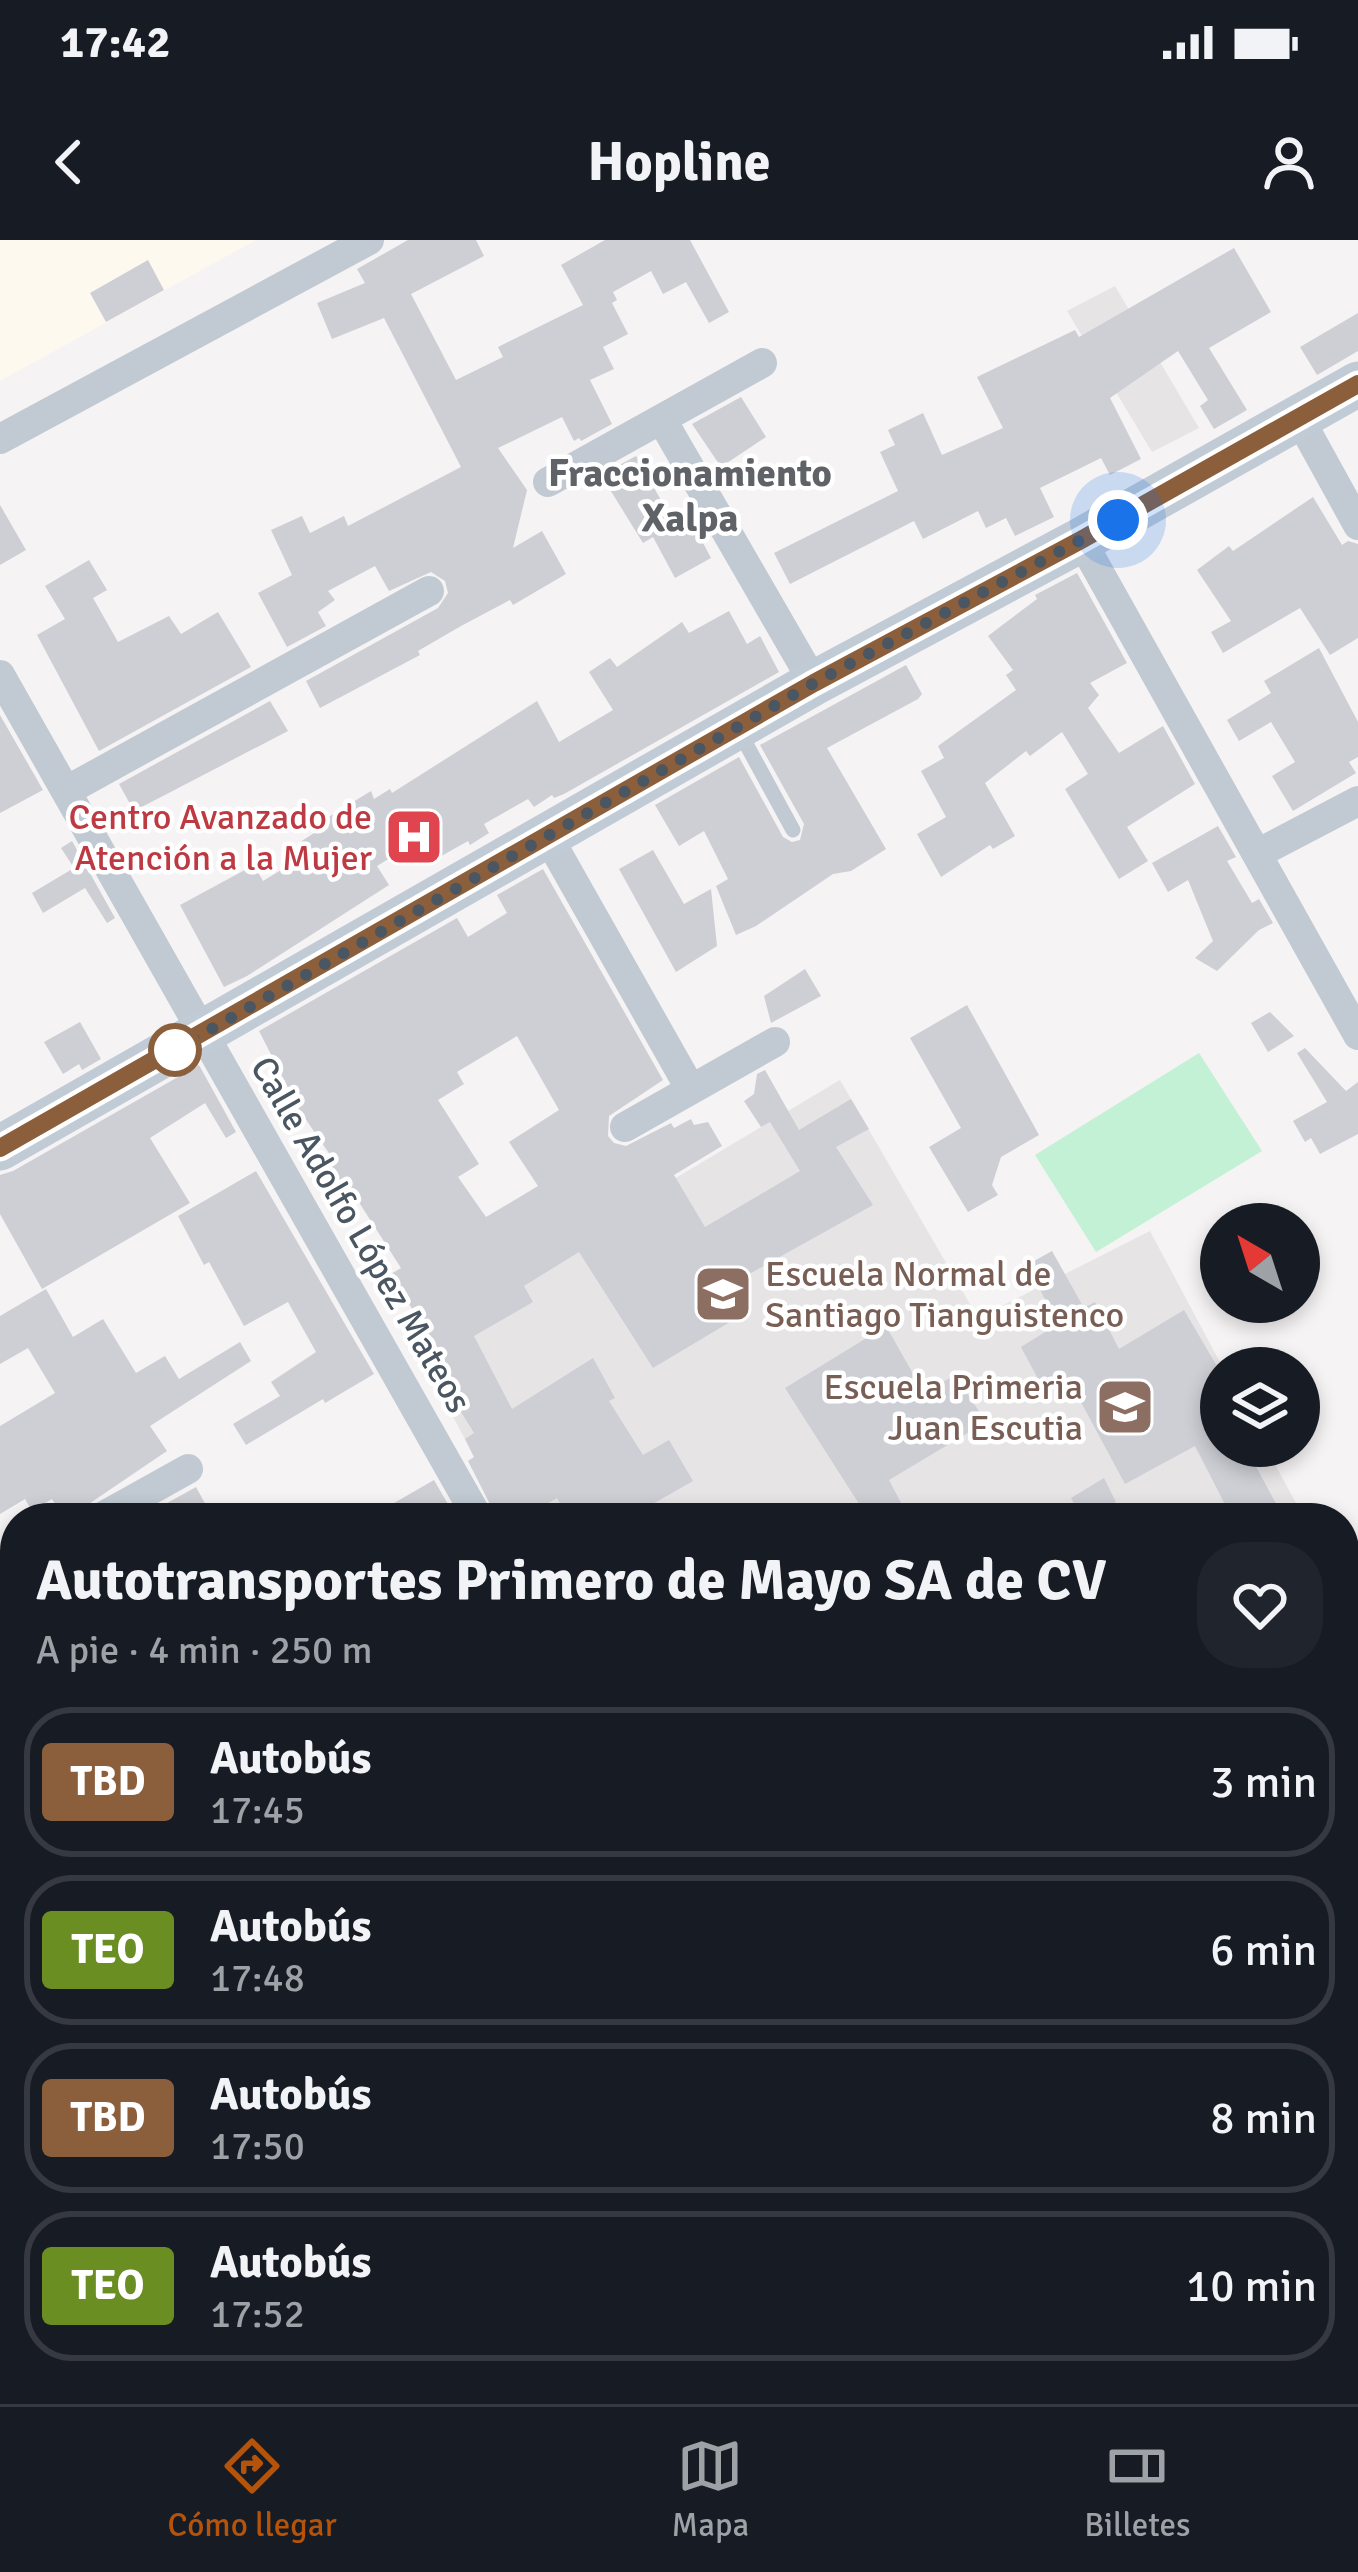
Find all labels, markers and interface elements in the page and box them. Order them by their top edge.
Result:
text: 17:42 [60,15,170,70]
icon: back [36,129,102,195]
text: Hopline [588,129,770,196]
icon: person [1256,129,1322,195]
district label: Fraccionamiento Xalpa [548,449,832,542]
your location [1088,490,1148,550]
place label: Centro Avanzado de Atención a la Mujer [68,795,373,881]
hospital icon: Centro Avanzado de Atención a la Mujer [383,806,445,868]
unlabelled marker [150,1025,200,1075]
street label: Calle Adolfo López Mateos [240,1049,481,1421]
north arrow [1200,1203,1320,1323]
map controls [1200,1203,1320,1467]
place label: Escuela Normal de Santiago Tianguistenco [765,1252,1124,1338]
school or university icon: Escuela Normal de Santiago Tianguistenco [692,1263,754,1325]
button: layers [1200,1347,1320,1467]
place label: Escuela Primeria Juan Escutia [823,1365,1083,1451]
school or university icon: Escuela Primeria Juan Escutia [1094,1376,1156,1438]
button: heart [1197,1542,1323,1668]
text: Autotransportes Primero de Mayo SA de CV [36,1545,1107,1616]
text: A pie · 4 min · 250 m [36,1626,373,1674]
text: Autobús [210,1731,371,1786]
text: 3 min [1210,1755,1317,1810]
text: TBD [70,1756,146,1807]
text: 17:45 [210,1786,305,1834]
text: Autobús [210,1899,371,1954]
text: 6 min [1210,1923,1317,1978]
text: TEO [71,1924,145,1975]
text: 17:48 [210,1954,305,2002]
text: Autobús [210,2067,371,2122]
text: 8 min [1210,2091,1317,2146]
text: TBD [70,2092,146,2143]
text: 17:50 [210,2122,305,2170]
text: Autobús [210,2235,371,2290]
text: 10 min [1186,2259,1317,2314]
text: TEO [71,2260,145,2311]
text: 17:52 [210,2290,305,2338]
tab: Cómo llegar [167,2433,337,2546]
tab: Mapa [672,2433,749,2546]
tab: Billetes [1084,2433,1190,2546]

